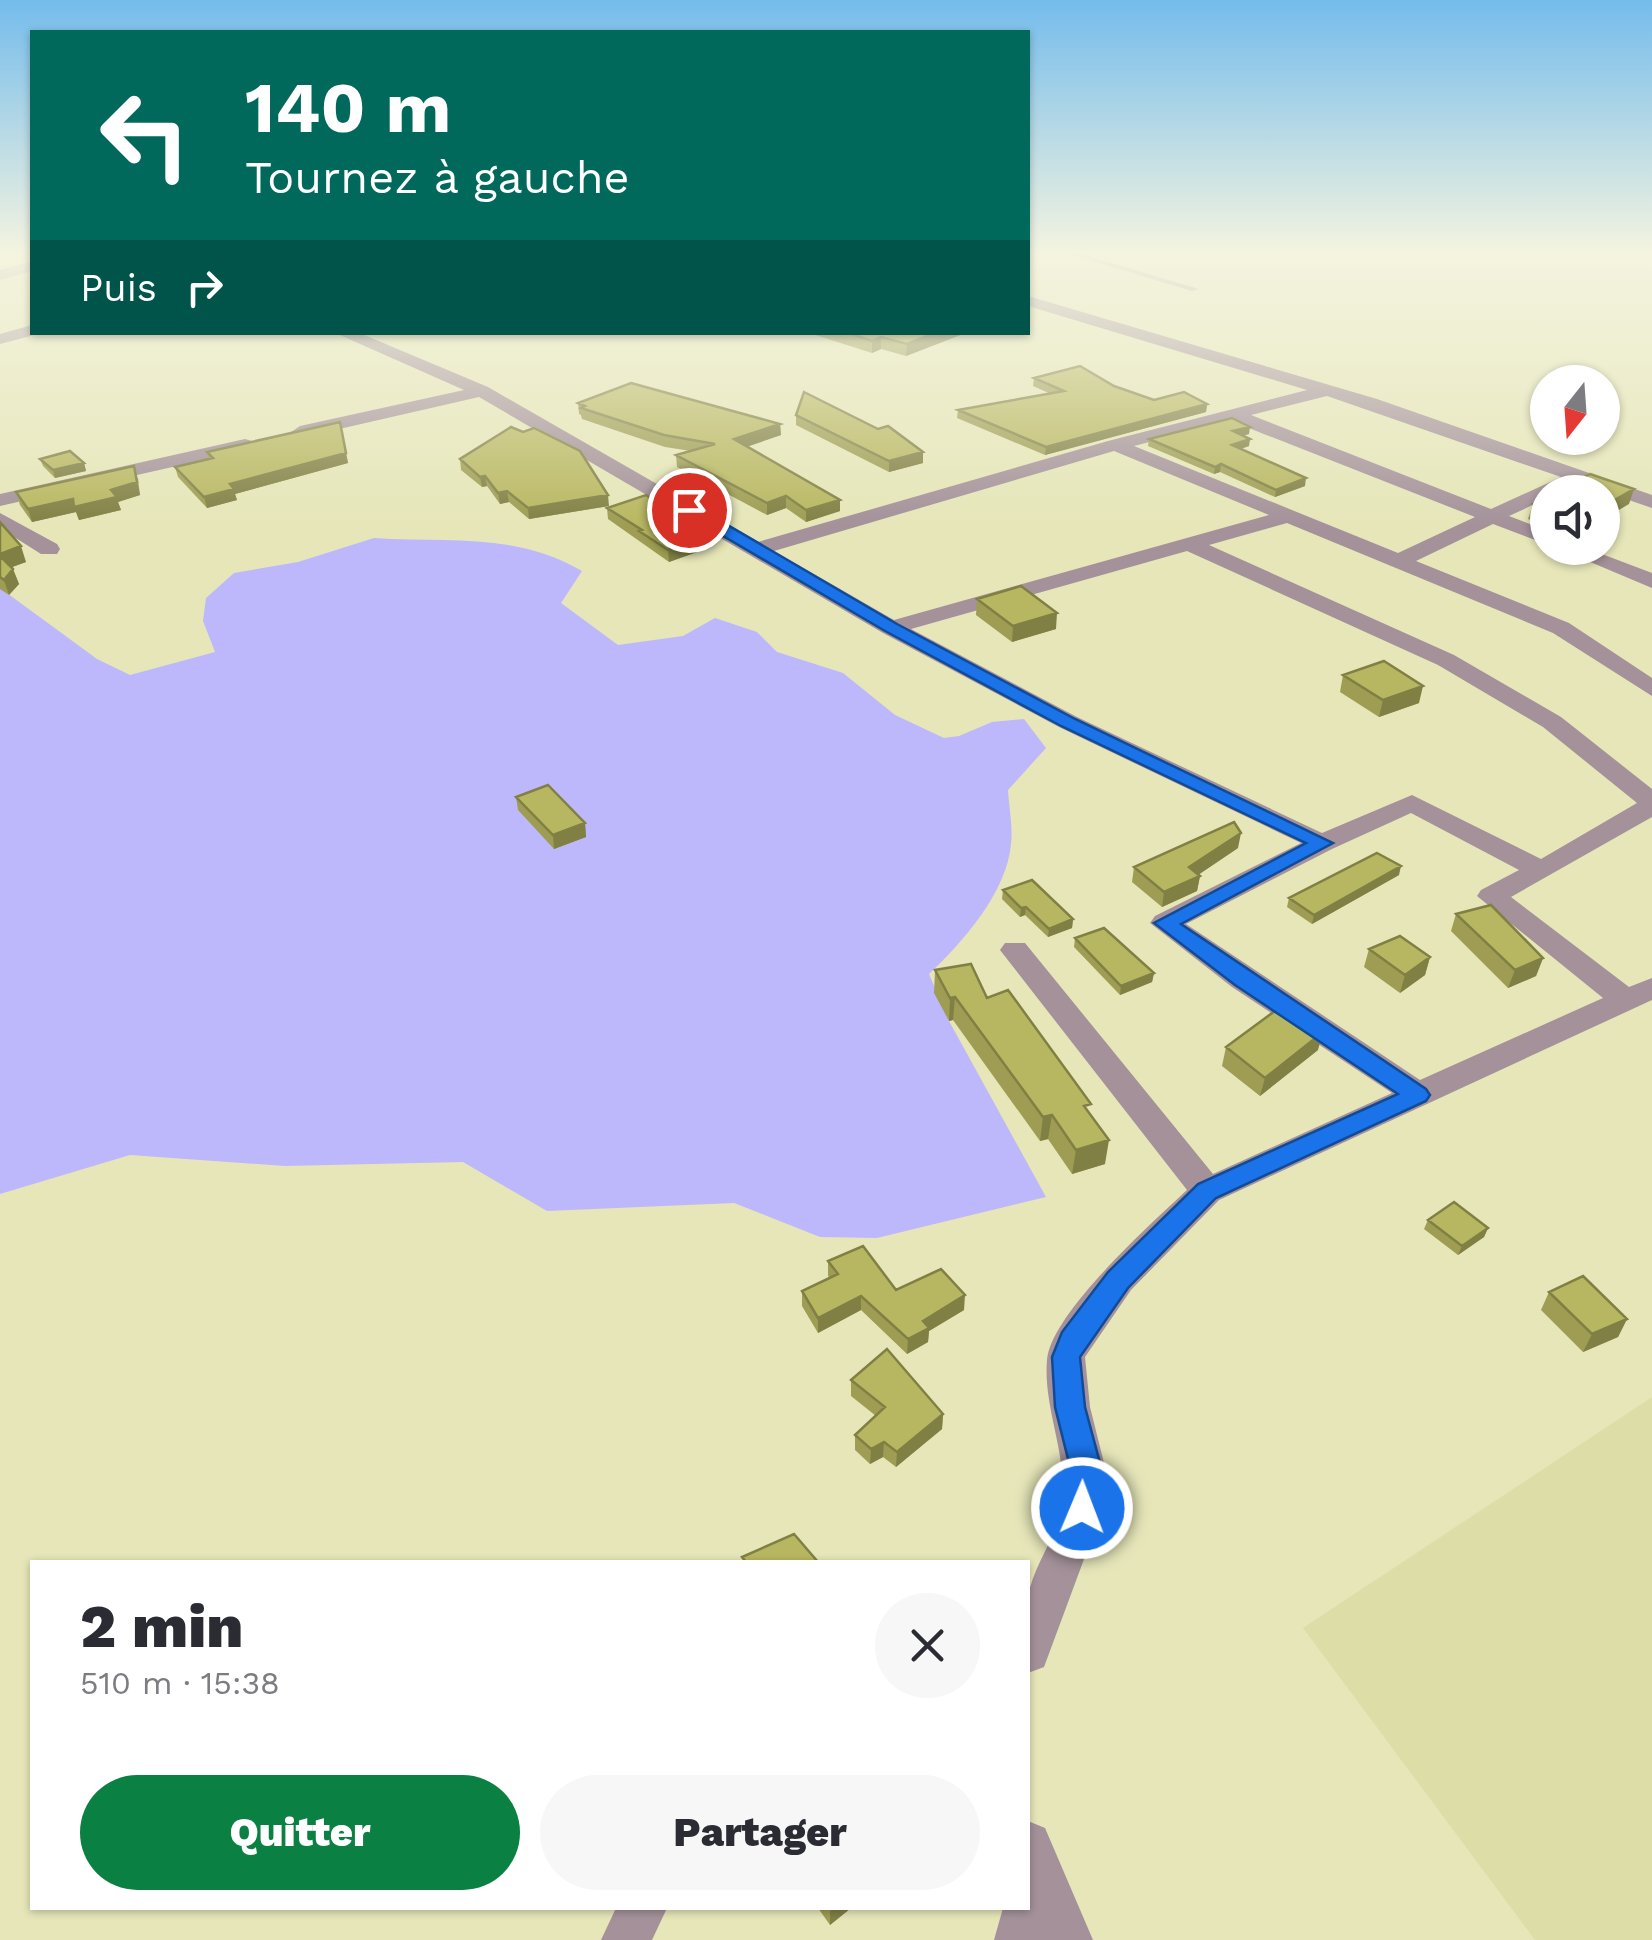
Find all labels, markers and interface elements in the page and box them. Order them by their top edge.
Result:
text: 140 m [245,67,451,149]
icon: left [80,70,210,200]
text: Tournez à gauche [245,151,630,204]
icon: right [177,260,232,315]
text: Puis [80,266,157,310]
north arrow [1530,365,1620,455]
map controls [1530,365,1620,565]
pin [647,468,732,553]
button: sound [1530,475,1620,565]
icon: arrive [662,483,717,538]
position arrow [1030,1456,1134,1560]
text: 2 min [80,1591,244,1662]
button: close [875,1593,980,1698]
text: 510 m · 15:38 [80,1664,280,1702]
button: Quitter [80,1775,520,1890]
button: Partager [540,1775,980,1890]

